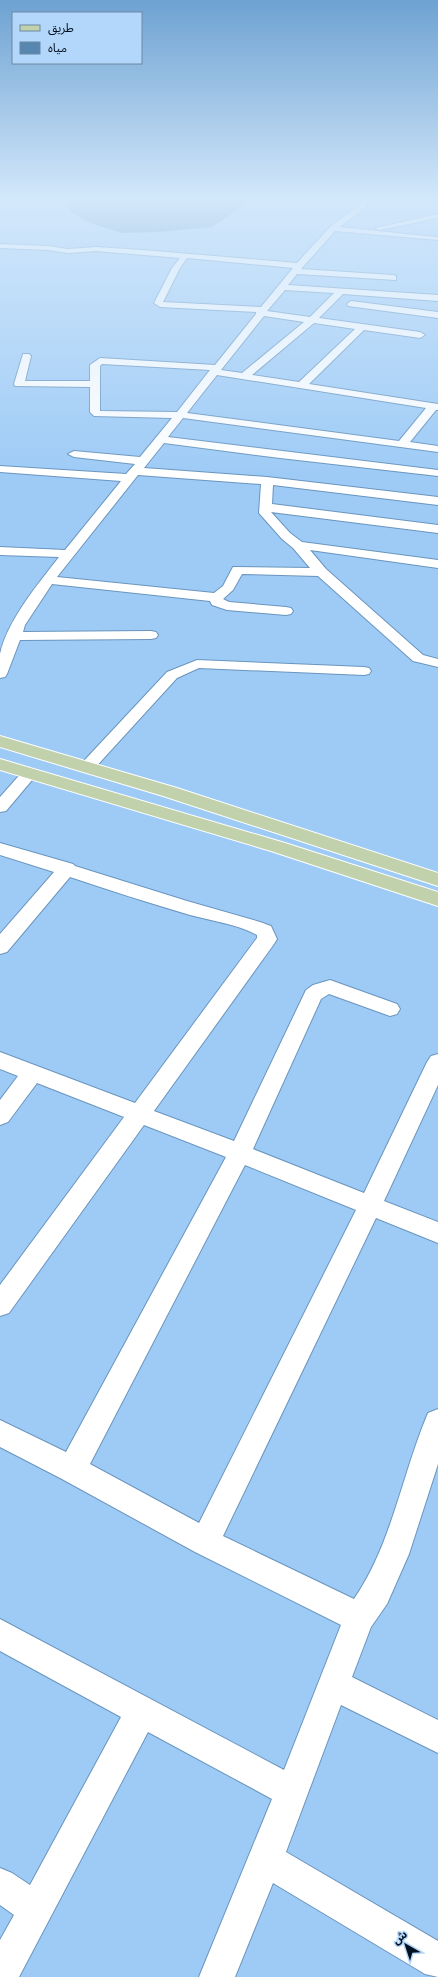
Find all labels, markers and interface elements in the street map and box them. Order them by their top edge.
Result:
legend [12,12,142,64]
text: طريق [48,20,74,36]
text: مياه [48,40,67,55]
north arrow [386,1925,426,1965]
text: ش [389,1927,410,1947]

